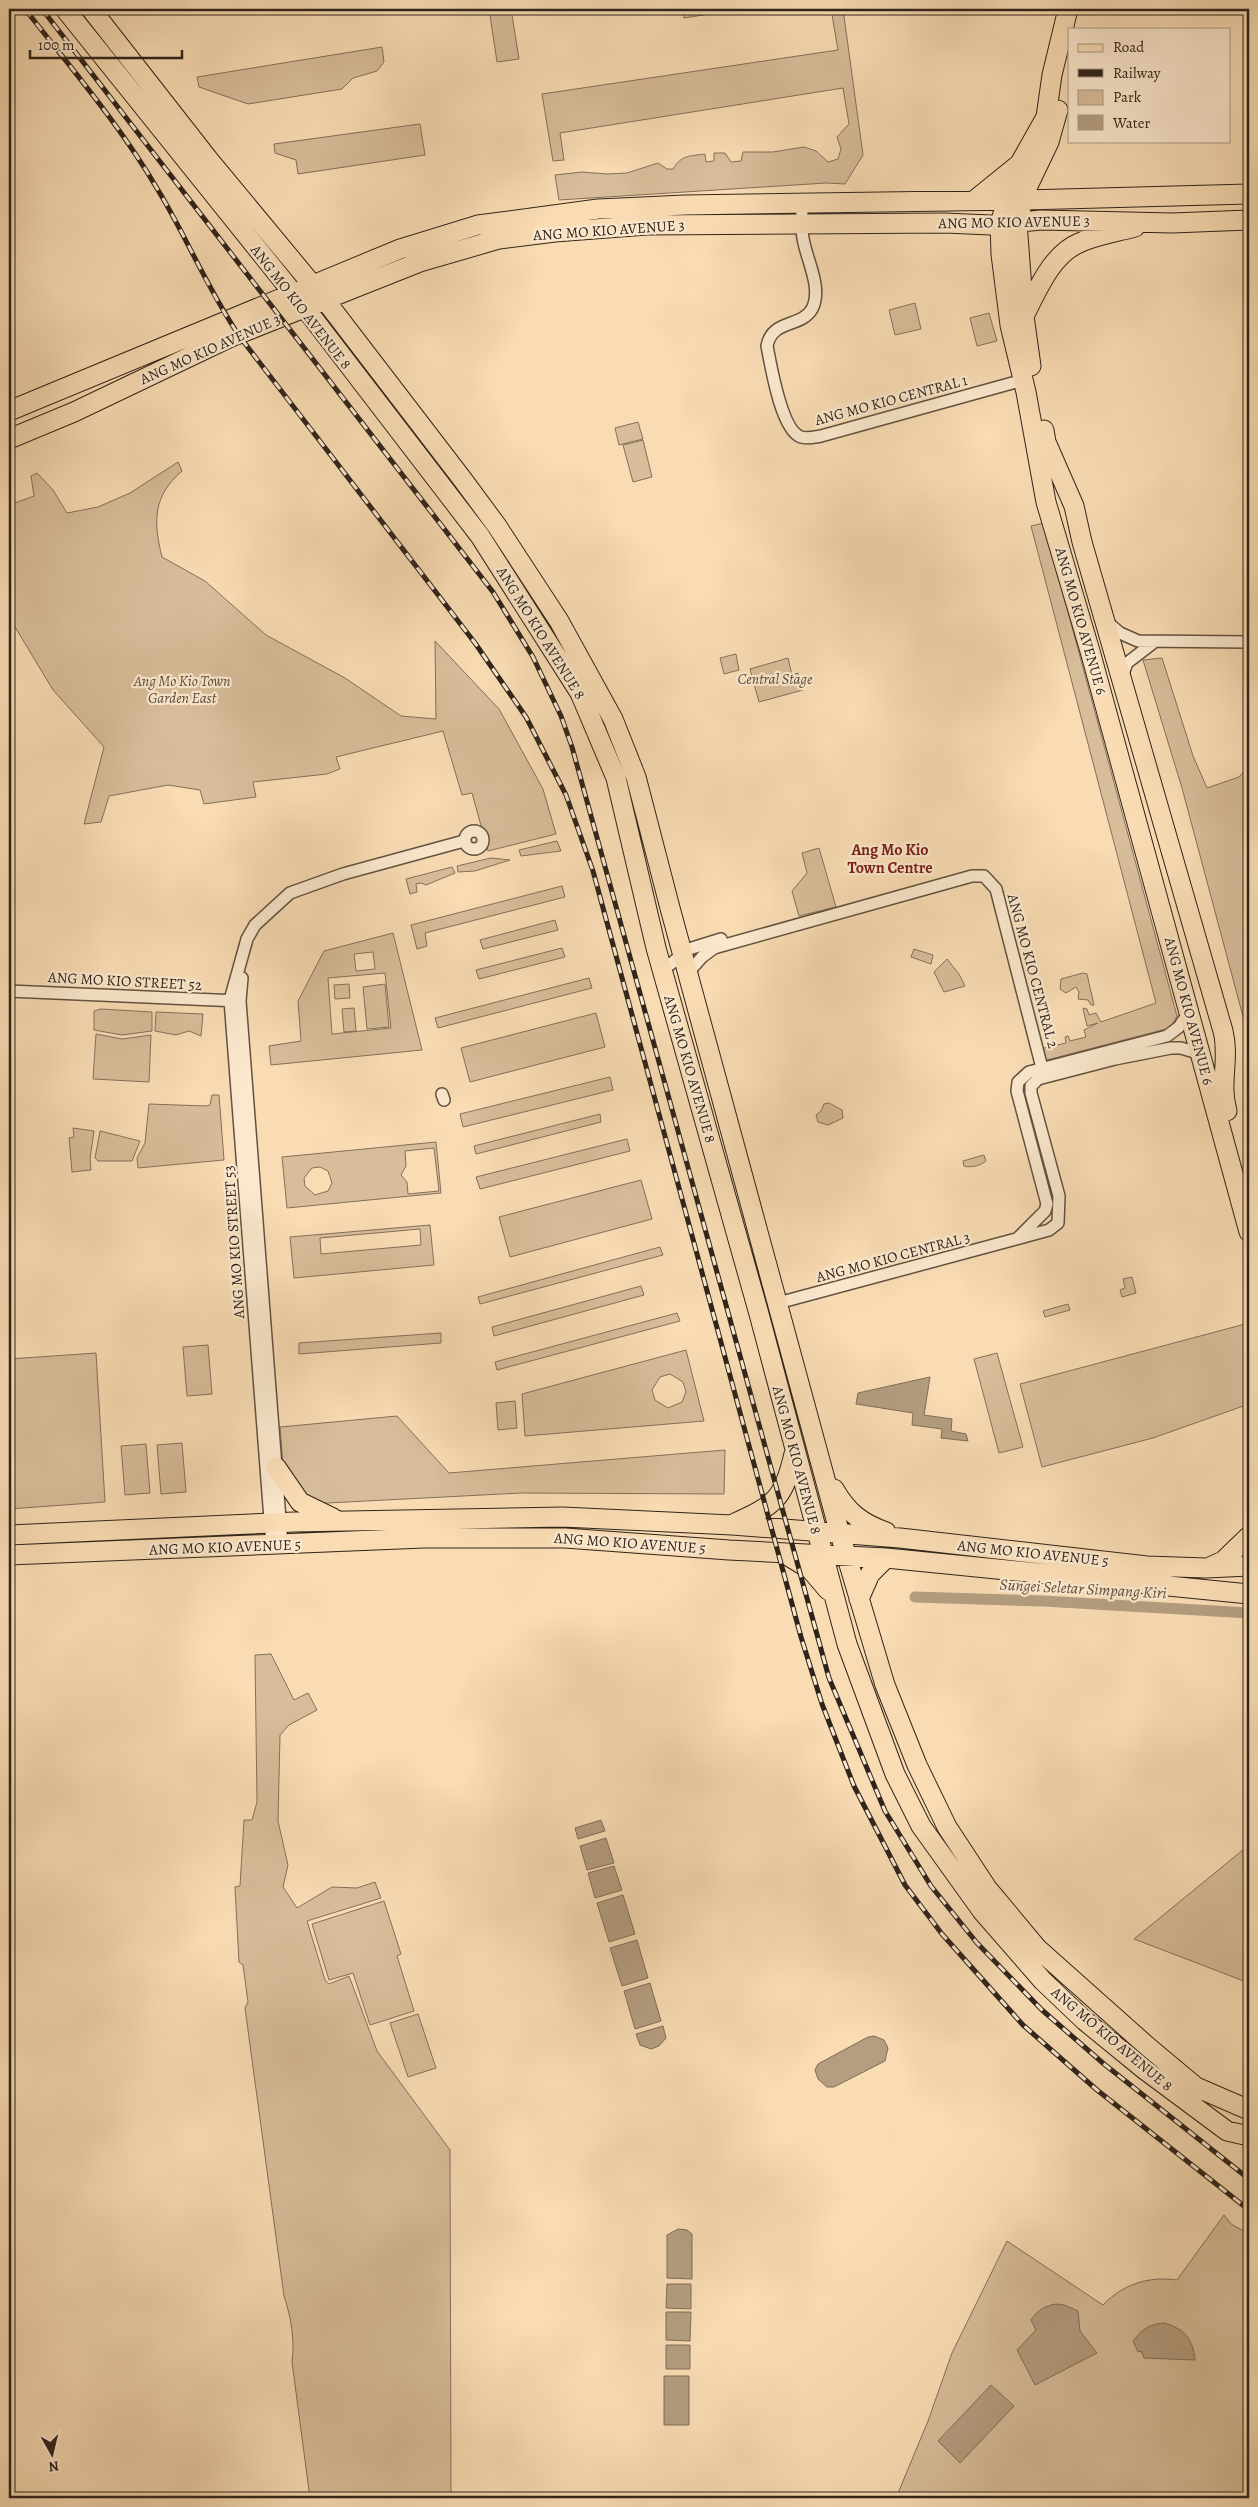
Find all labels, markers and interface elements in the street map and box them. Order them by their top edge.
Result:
scale bar [30,28,182,60]
legend [1068,28,1230,142]
text: 100 m [38,35,75,55]
text: Road [1113,37,1145,57]
text: Railway [1113,63,1161,83]
text: Park [1113,87,1142,107]
text: Water [1112,113,1150,133]
street label: ANG MO KIO AVENUE 3 [937,211,1090,233]
street label: ANG MO KIO AVENUE 3 [532,215,685,245]
street label: ANG MO KIO AVENUE 8 [245,240,356,373]
street label: ANG MO KIO AVENUE 3 [136,309,283,389]
street label: ANG MO KIO CENTRAL 1 [812,370,969,430]
street label: ANG MO KIO AVENUE 6 [1050,544,1112,697]
street label: ANG MO KIO AVENUE 8 [491,562,590,703]
park label: Central Stage [738,669,813,689]
park label: Ang Mo Kio Town Garden East [133,671,230,708]
district label: Ang Mo Kio Town Centre [847,839,933,879]
street label: ANG MO KIO CENTRAL 2 [1002,891,1063,1050]
street label: ANG MO KIO AVENUE 6 [1159,934,1218,1087]
street label: ANG MO KIO STREET 52 [46,967,203,995]
street label: ANG MO KIO AVENUE 8 [659,992,721,1145]
street label: ANG MO KIO STREET 53 [219,1165,249,1320]
street label: ANG MO KIO CENTRAL 3 [813,1227,972,1287]
street label: ANG MO KIO AVENUE 8 [767,1383,826,1536]
street label: ANG MO KIO AVENUE 5 [552,1528,707,1558]
street label: ANG MO KIO AVENUE 5 [148,1534,301,1560]
street label: ANG MO KIO AVENUE 5 [955,1535,1110,1571]
water label: Sungei Seletar Simpang Kiri [999,1574,1167,1604]
street label: ANG MO KIO AVENUE 8 [1046,1982,1177,2096]
north arrow [28,2430,78,2480]
text: N [47,2456,60,2476]

